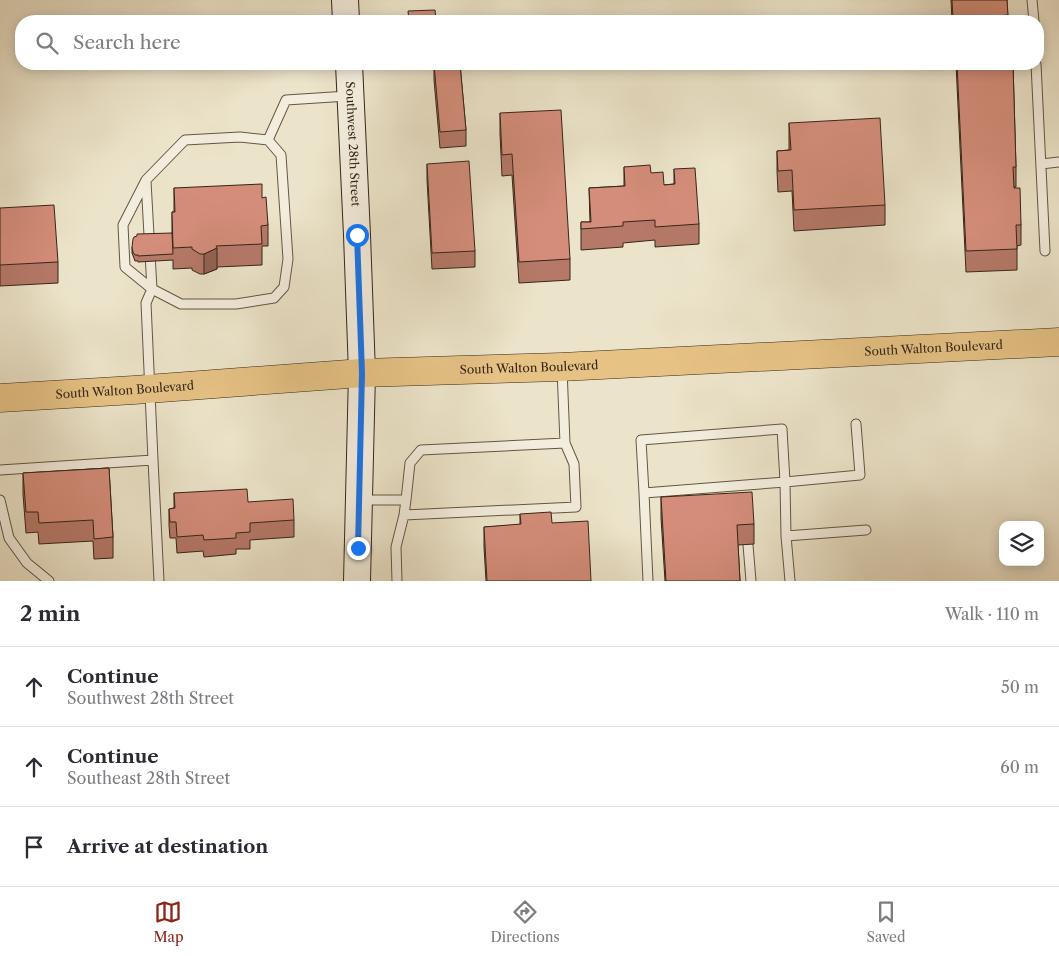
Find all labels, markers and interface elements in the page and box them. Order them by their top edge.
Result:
search box [15,15,1044,70]
icon: search [33,29,61,57]
text: Search here [73,31,181,54]
street label: Southwest 28th Street [343,81,364,208]
route start [346,224,369,247]
street label: South Walton Boulevard [864,337,1004,359]
street label: South Walton Boulevard [459,357,599,377]
street label: South Walton Boulevard [55,377,195,402]
map controls [999,521,1044,566]
button: layers [999,521,1044,566]
route end [347,537,370,560]
text: 2 min [20,601,80,626]
text: Walk · 110 m [945,604,1039,624]
text: Continue [67,665,159,688]
icon: ahead [20,673,48,701]
text: 50 m [1001,677,1039,697]
text: Southwest 28th Street [67,688,234,708]
text: Continue [67,745,159,768]
icon: ahead [20,753,48,781]
text: 60 m [1000,757,1039,777]
text: Southeast 28th Street [67,768,230,788]
icon: arrive [20,833,48,861]
text: Arrive at destination [67,835,268,858]
tab: Map [153,898,184,946]
tab: Directions [490,898,560,946]
tab: Saved [867,898,905,946]

